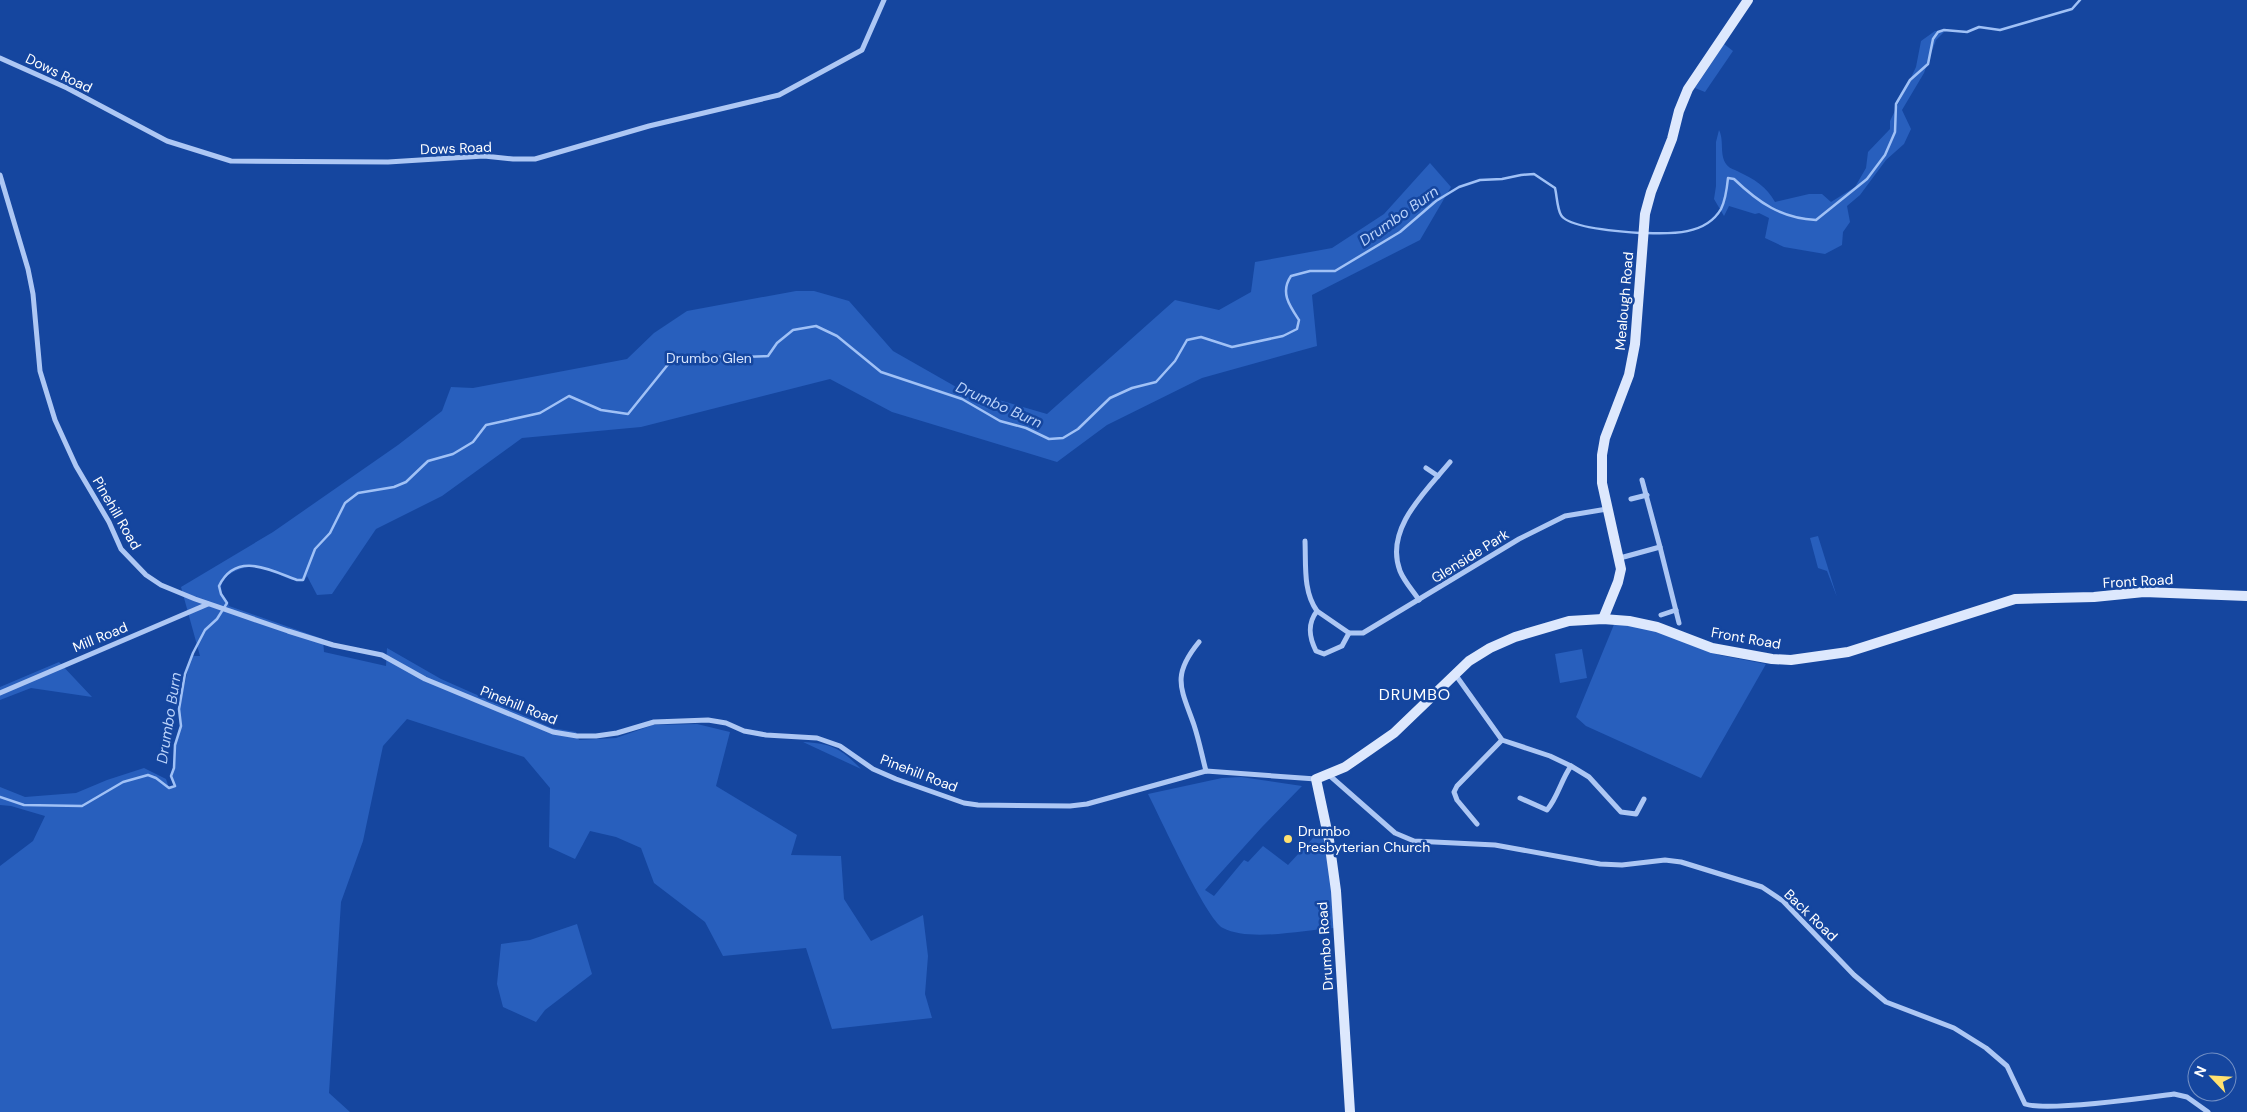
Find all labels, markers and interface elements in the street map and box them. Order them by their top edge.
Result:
street label: Dows Road [23,49,95,97]
street label: Dows Road [420,138,492,158]
water label: Drumbo Burn [1356,181,1443,251]
street label: Mealough Road [1611,251,1637,351]
park label: Drumbo Glen [666,349,752,367]
water label: Drumbo Burn [953,377,1046,433]
street label: Pinehill Road [89,473,145,553]
street label: Glenside Park [1428,525,1512,587]
street label: Front Road [2102,570,2174,592]
street label: Mill Road [70,618,130,656]
street label: Front Road [1710,623,1782,653]
water label: Drumbo Burn [152,671,186,765]
street label: Pinehill Road [478,681,560,729]
district label: DRUMBO [1379,684,1451,705]
street label: Pinehill Road [878,750,960,796]
place label: Drumbo Presbyterian Church [1298,822,1430,856]
marker: Drumbo Presbyterian Church [1282,833,1294,845]
street label: Back Road [1780,885,1842,945]
street label: Drumbo Road [1313,901,1337,991]
north arrow [2187,1052,2237,1102]
text: N [2190,1063,2211,1080]

